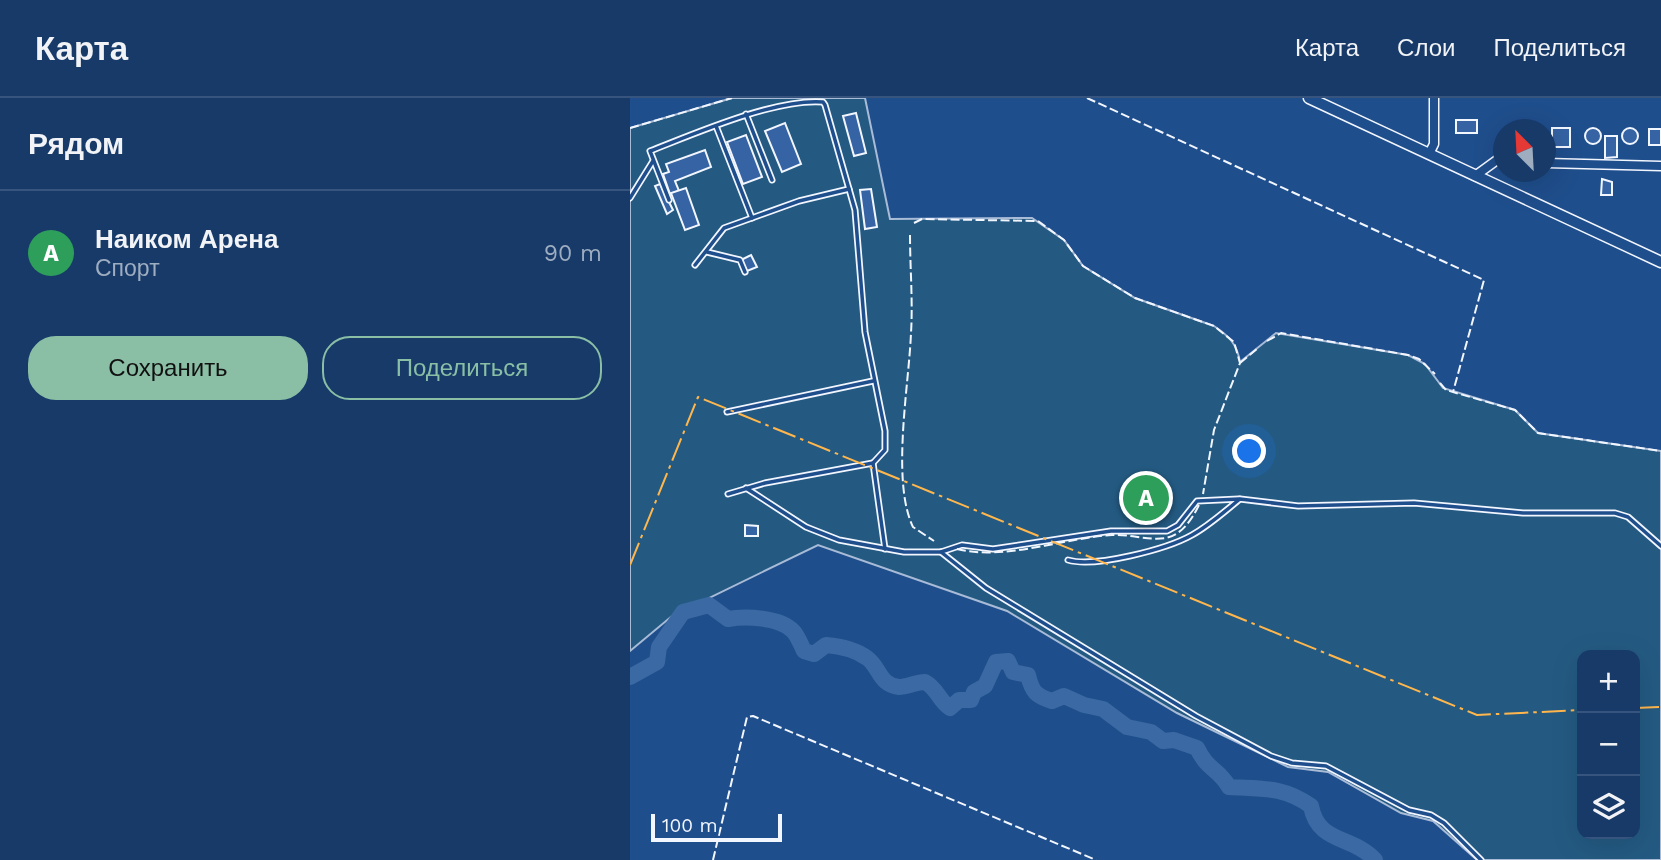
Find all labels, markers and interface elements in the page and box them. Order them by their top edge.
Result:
text: Карта [35,29,128,68]
text: Карта [1295,34,1359,62]
text: Слои [1397,34,1455,62]
text: Поделиться [1493,34,1626,62]
north arrow [1493,119,1556,182]
text: Рядом [28,126,124,161]
text: Наиком Арена [95,224,278,254]
text: A [43,240,59,267]
text: 90 m [544,240,602,267]
text: Спорт [95,255,160,282]
button: Сохранить [28,336,308,400]
button: Поделиться [322,336,602,400]
your location [1232,434,1266,468]
pin: A [1123,472,1169,524]
map controls [1577,650,1640,839]
button: + [1577,650,1640,713]
button: − [1577,713,1640,776]
button: layers [1577,776,1640,839]
scale bar [651,811,782,843]
text: 100 m [662,814,718,837]

